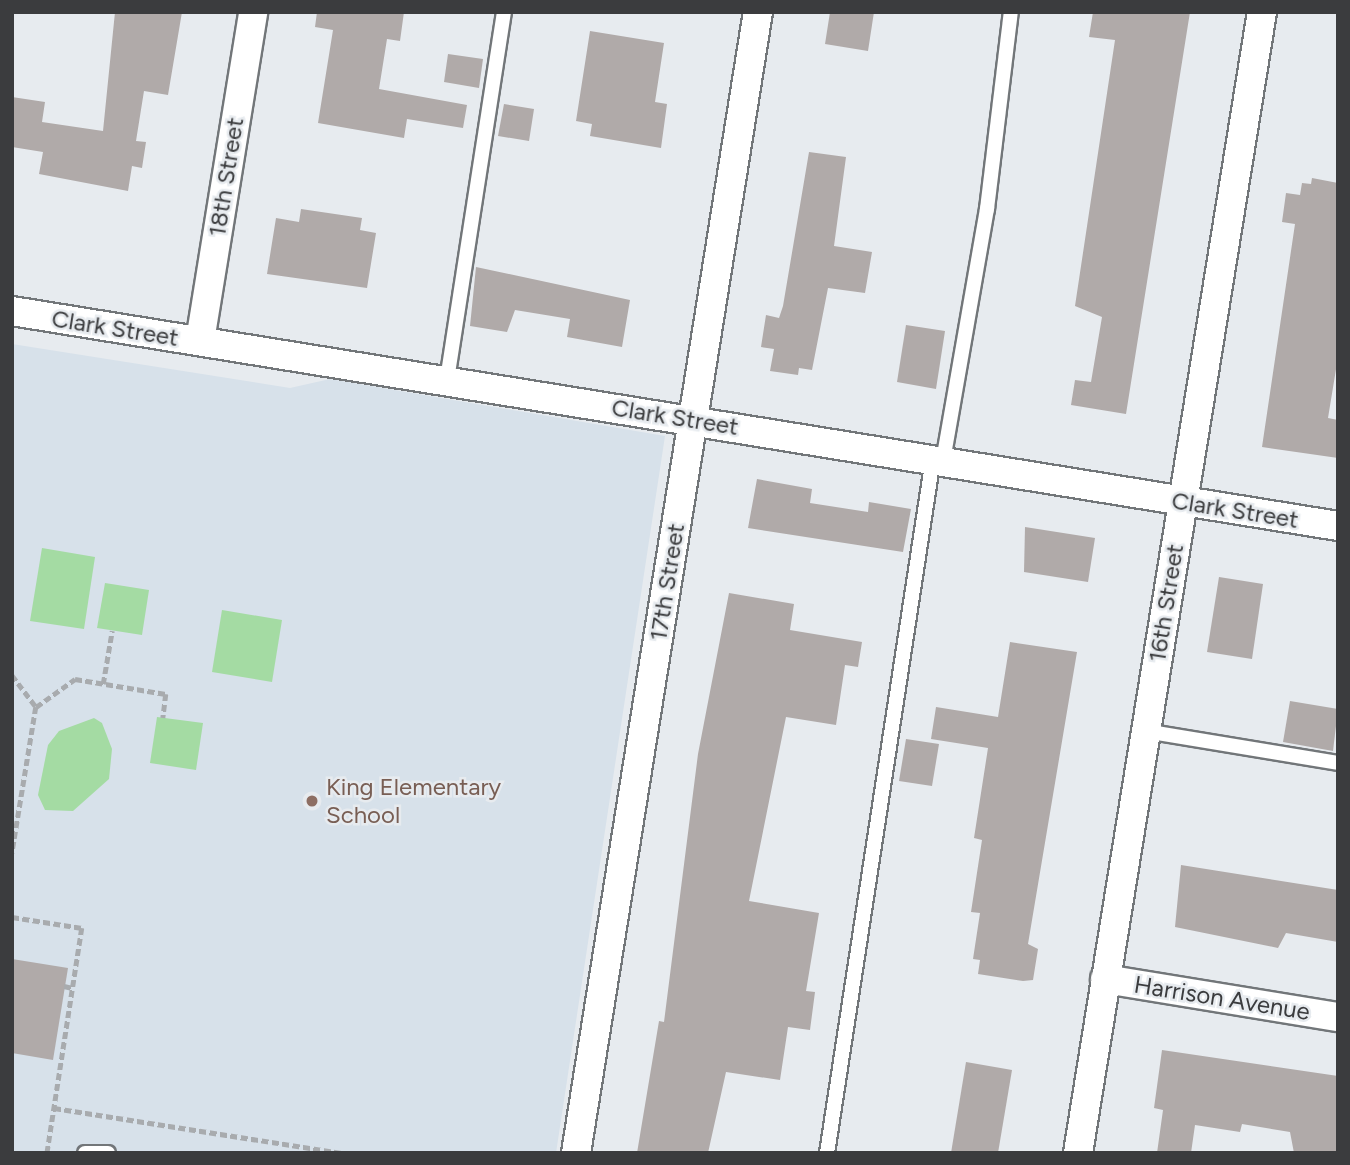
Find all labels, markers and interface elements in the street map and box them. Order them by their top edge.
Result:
street label: 18th Street [202,115,250,239]
street label: Clark Street [50,304,180,352]
street label: Clark Street [610,393,740,441]
street label: Clark Street [1170,486,1300,534]
street label: 17th Street [644,521,690,643]
street label: 16th Street [1142,542,1190,664]
place label: King Elementary School [326,773,501,829]
marker: King Elementary School [304,793,320,809]
street label: Harrison Avenue [1132,970,1312,1026]

